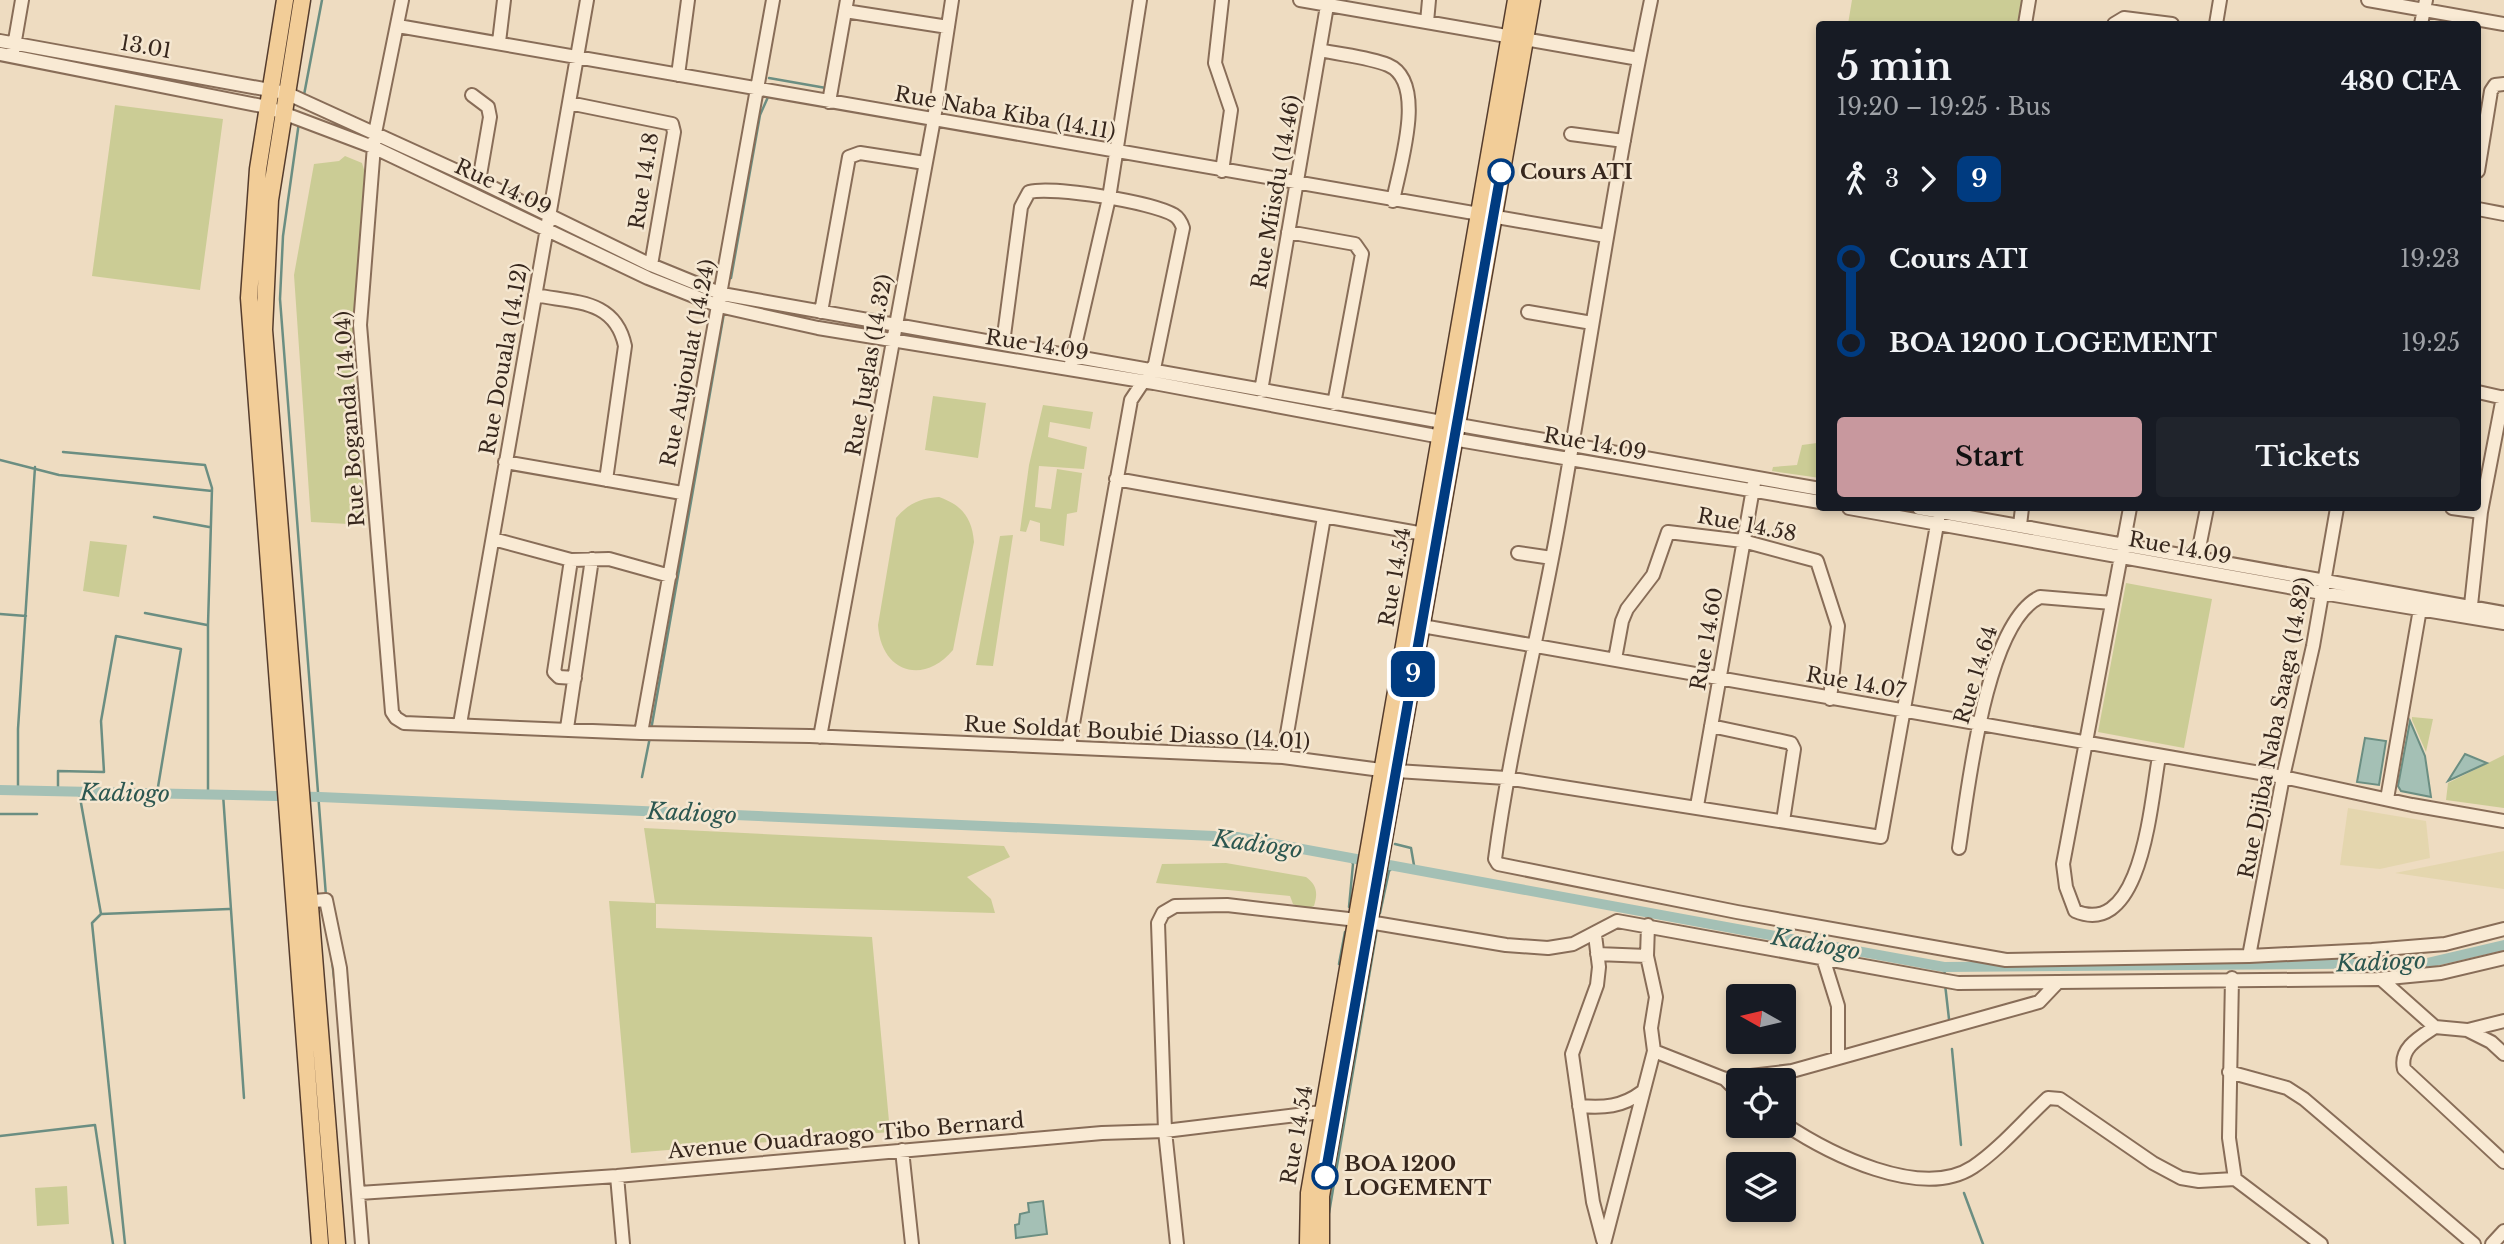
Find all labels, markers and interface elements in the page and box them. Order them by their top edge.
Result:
street label: 13.01 [118,30,174,64]
text: 5 min [1837,43,1952,90]
text: 480 CFA [2341,65,2460,97]
street label: Rue Naba Kiba (14.11) [892,81,1118,145]
street label: Rue Miisdu (14.46) [1246,93,1306,291]
text: 19:20 – 19:25 · Bus [1837,93,2051,121]
street label: Rue 14.18 [623,131,665,231]
street label: Rue 14.09 [450,153,556,221]
marker: Cours ATI [1488,159,1514,185]
place label: Cours ATI [1520,159,1633,185]
icon: walk [1837,160,1875,198]
icon: forward [1909,160,1947,198]
text: 9 [1971,164,1987,193]
text: 3 [1885,165,1899,193]
text: Cours ATI [1889,243,2029,275]
text: 19:23 [2400,245,2460,273]
street label: Rue Aujoulat (14.24) [655,257,721,469]
street label: Rue Douala (14.12) [474,261,534,457]
street label: Rue Juglas (14.32) [840,272,898,458]
street label: Rue Boganda (14.04) [329,310,371,528]
street label: Rue 14.09 [984,324,1090,366]
text: BOA 1200 LOGEMENT [1889,327,2217,359]
text: 19:25 [2401,329,2460,357]
button: Start [1837,417,2142,497]
button: Tickets [2156,417,2460,497]
street label: Rue 14.09 [1542,422,1648,466]
street label: Rue 14.58 [1695,503,1799,547]
street label: Rue 14.54 [1374,525,1416,629]
street label: Rue 14.09 [2127,526,2233,570]
street label: Rue Djiba Naba Saaga (14.82) [2233,575,2317,881]
street label: Rue 14.60 [1685,585,1729,693]
street label: Rue 14.64 [1949,623,2003,727]
line badge: 9 [1390,651,1436,697]
text: 9 [1405,659,1421,688]
street label: Rue 14.07 [1804,661,1908,705]
street label: Rue Soldat Boubié Diasso (14.01) [963,711,1311,755]
water label: Kadiogo [79,778,170,808]
water label: Kadiogo [645,797,738,829]
water label: Kadiogo [1210,824,1305,864]
water label: Kadiogo [1768,922,1863,966]
water label: Kadiogo [2335,946,2427,978]
north arrow [1726,984,1796,1054]
map controls [1726,984,1796,1222]
button: locate [1726,1068,1796,1138]
street label: Rue 14.54 [1276,1083,1318,1187]
street label: Avenue Ouadraogo Tibo Bernard [666,1107,1025,1165]
place label: BOA 1200 LOGEMENT [1344,1151,1492,1201]
button: layers [1726,1152,1796,1222]
marker: BOA 1200 LOGEMENT [1312,1163,1338,1189]

